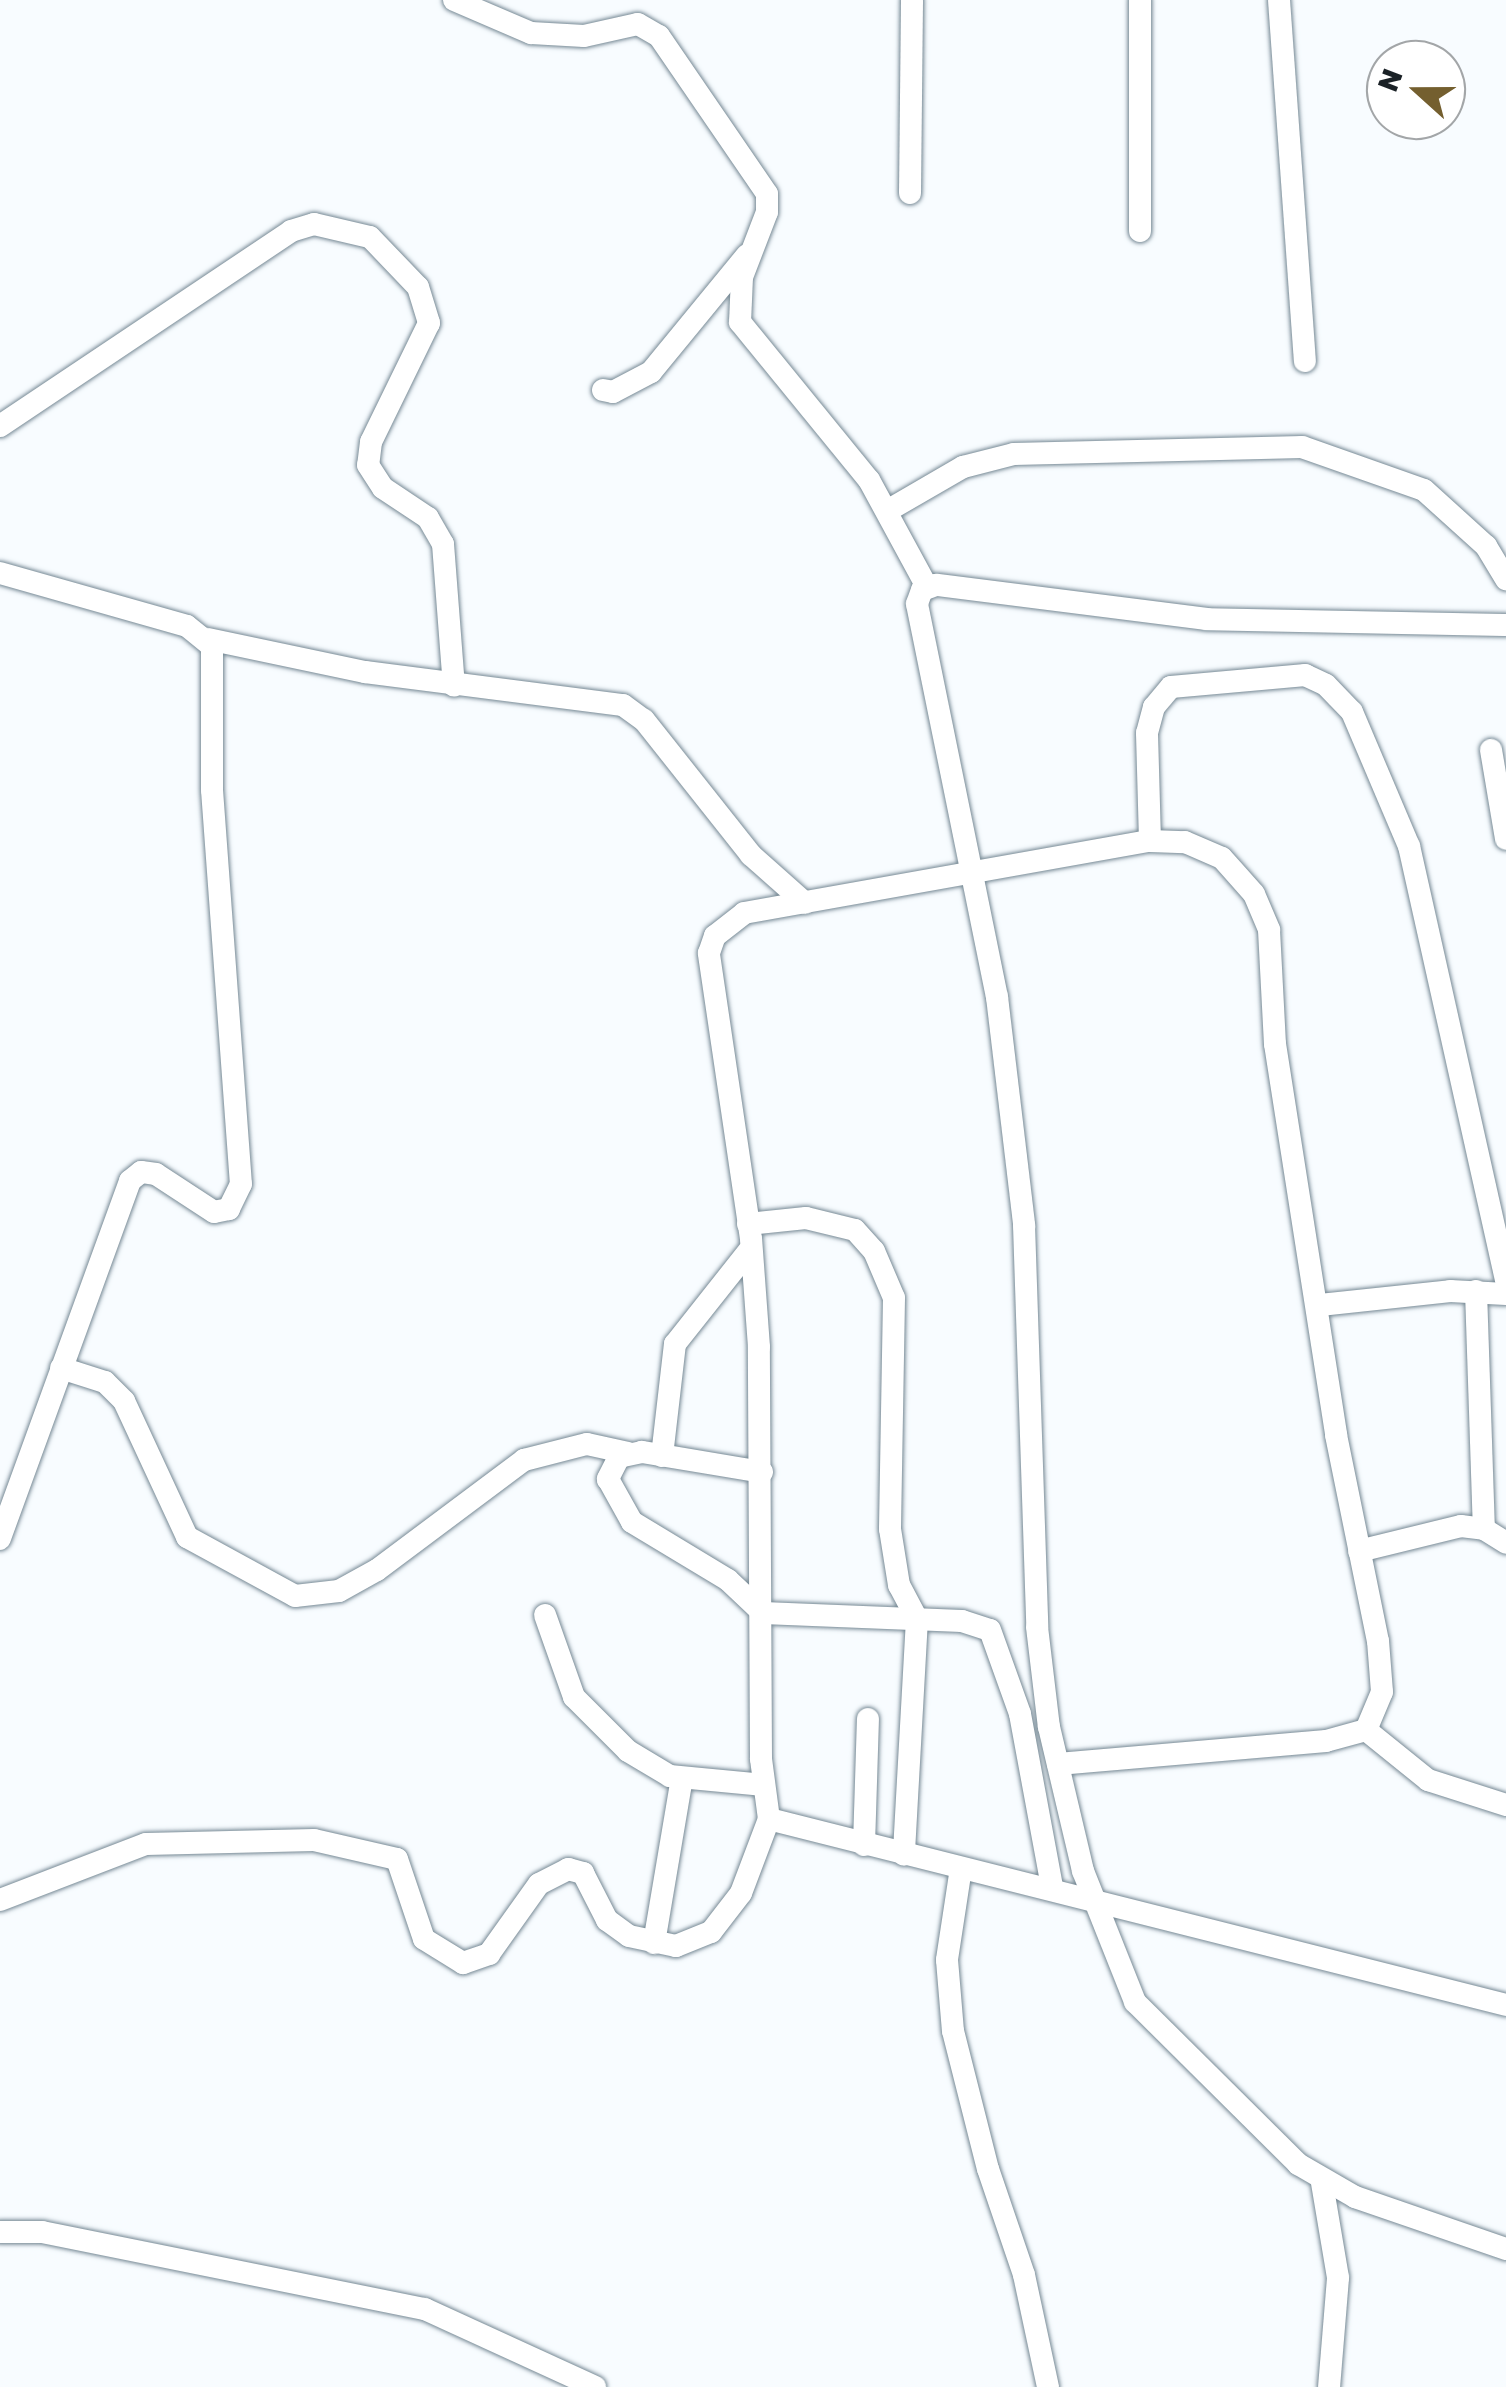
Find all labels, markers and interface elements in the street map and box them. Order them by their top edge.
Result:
north arrow [1366,40,1466,140]
text: N [1370,64,1409,96]

